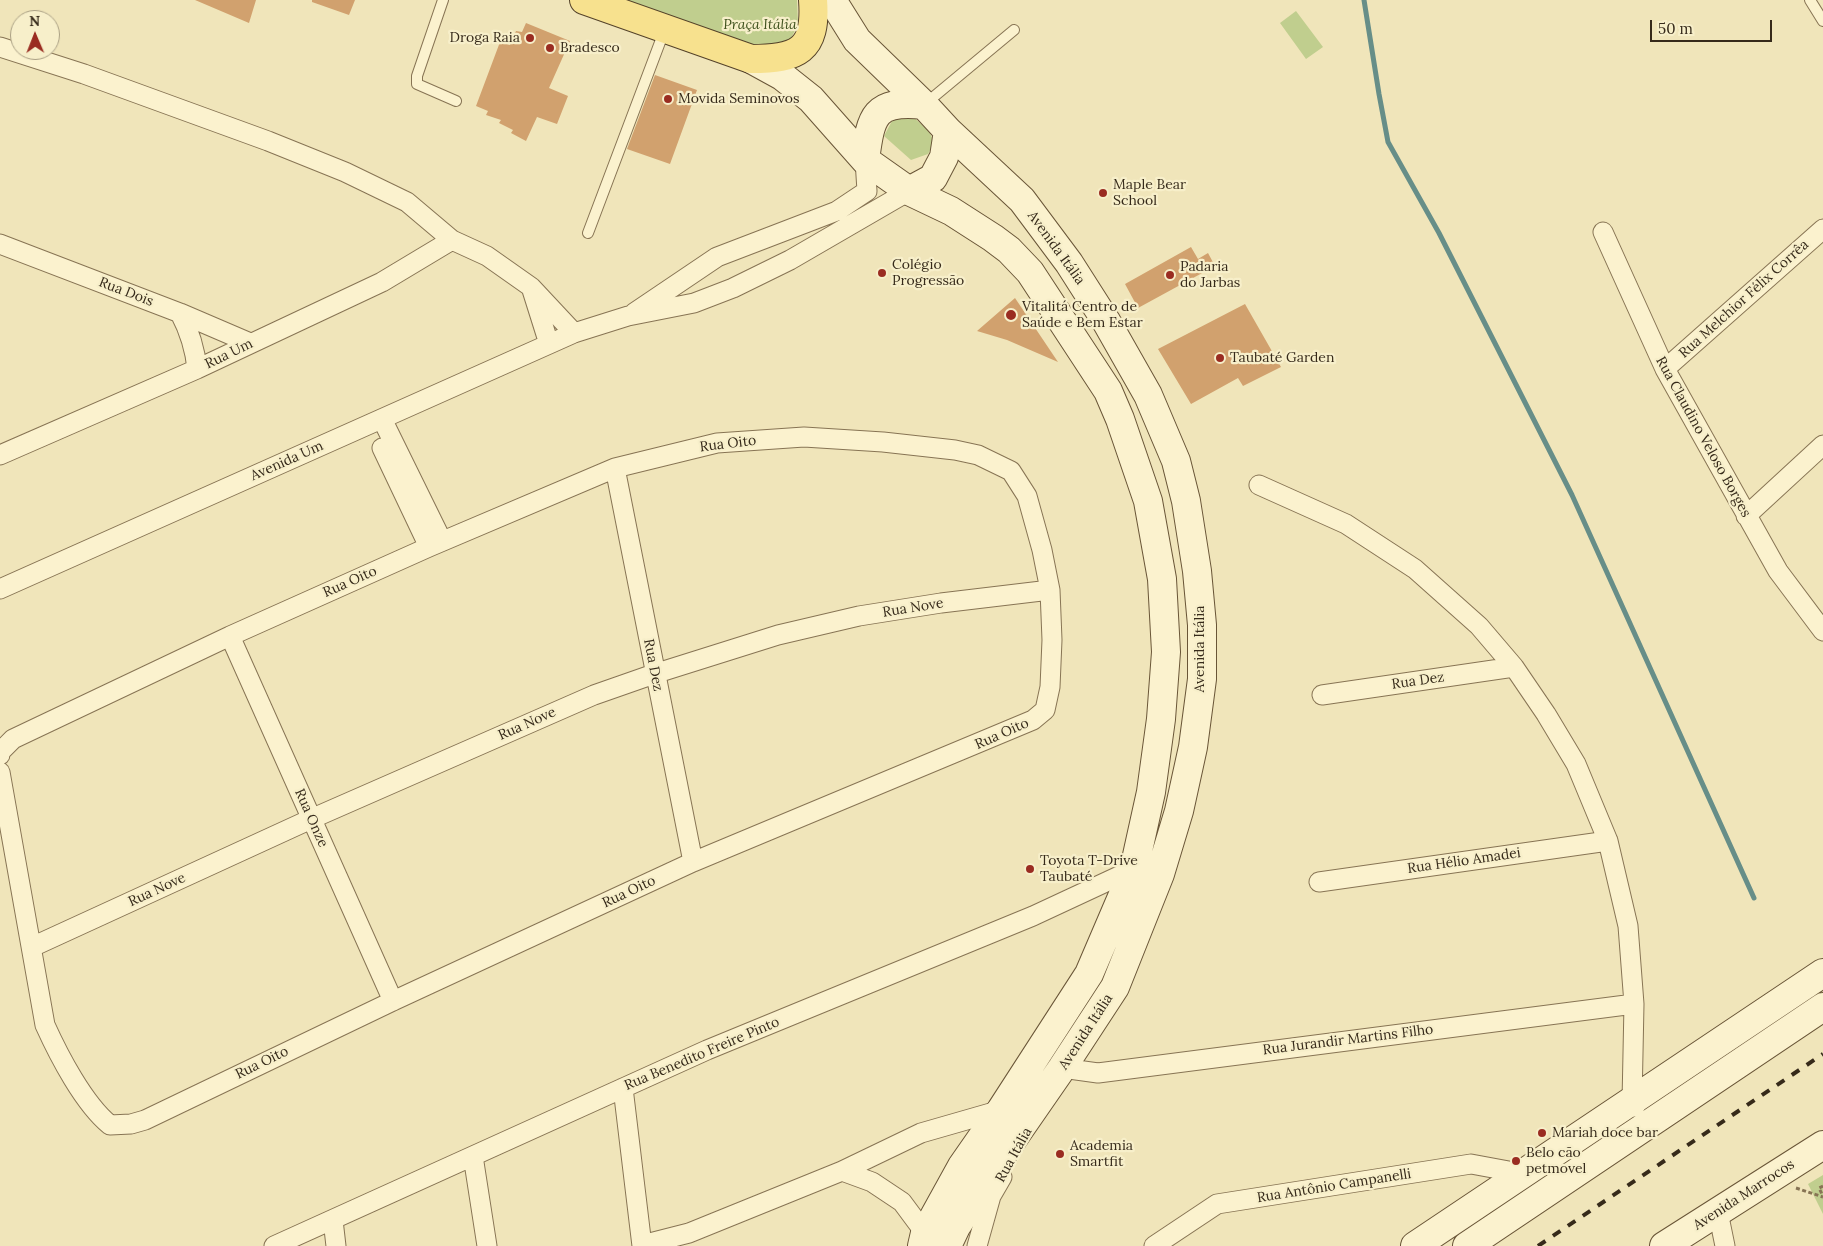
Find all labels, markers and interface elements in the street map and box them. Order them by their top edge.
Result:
north arrow [10,10,60,60]
scale bar [1653,10,1776,42]
text: N [29,12,40,30]
park label: Praça Itália [723,17,797,33]
text: 50 m [1658,19,1693,38]
place label: Droga Raia [450,30,520,46]
marker: Droga Raia [524,32,536,44]
place label: Bradesco [560,40,620,56]
marker: Bradesco [544,42,556,54]
place label: Movida Seminovos [678,91,799,107]
marker: Movida Seminovos [662,93,674,105]
place label: Maple Bear School [1113,177,1186,210]
marker: Maple Bear School [1097,187,1109,199]
street label: Avenida Itália [1024,208,1088,288]
street label: Rua Melchior Félix Corrêa [1676,236,1812,362]
place label: Colégio Progressão [892,257,964,290]
place label: Padaria do Jarbas [1180,259,1240,292]
marker: Colégio Progressão [876,267,888,279]
marker: Padaria do Jarbas [1164,269,1176,281]
street label: Rua Dois [96,274,156,310]
place label: Vitalitá Centro de Saúde e Bem Estar [1022,299,1143,332]
marker: Vitalitá Centro de Saúde e Bem Estar [1004,308,1018,322]
street label: Rua Um [202,335,256,373]
place label: Taubaté Garden [1230,350,1334,366]
marker: Taubaté Garden [1214,352,1226,364]
street label: Rua Claudino Veloso Borges [1652,354,1754,520]
street label: Rua Oito [699,432,757,456]
street label: Avenida Um [248,437,326,485]
street label: Rua Oito [321,563,379,601]
street label: Rua Nove [881,595,945,621]
street label: Avenida Itália [1192,606,1208,692]
street label: Rua Dez [640,637,666,693]
street label: Rua Dez [1390,669,1446,693]
street label: Rua Nove [496,704,558,744]
street label: Rua Oito [973,715,1031,753]
street label: Rua Onze [291,786,331,850]
street label: Rua Hélio Amadei [1406,845,1522,877]
place label: Toyota T-Drive Taubaté [1040,853,1138,886]
marker: Toyota T-Drive Taubaté [1024,863,1036,875]
street label: Rua Nove [126,869,188,911]
street label: Rua Oito [600,872,658,912]
street label: Avenida Itália [1055,991,1117,1073]
street label: Rua Benedito Freire Pinto [622,1014,782,1094]
street label: Rua Jurandir Martins Filho [1262,1021,1434,1059]
street label: Rua Oito [233,1043,291,1083]
street label: Rua Itália [992,1125,1036,1185]
place label: Mariah doce bar [1552,1125,1658,1141]
marker: Mariah doce bar [1536,1127,1548,1139]
place label: Academia Smartfit [1070,1138,1133,1170]
place label: Belo cão petmovel [1526,1145,1586,1178]
marker: Academia Smartfit [1054,1148,1066,1160]
marker: Belo cão petmovel [1510,1155,1522,1167]
street label: Avenida Marrocos [1690,1156,1798,1234]
street label: Rua Antônio Campanelli [1256,1166,1412,1206]

